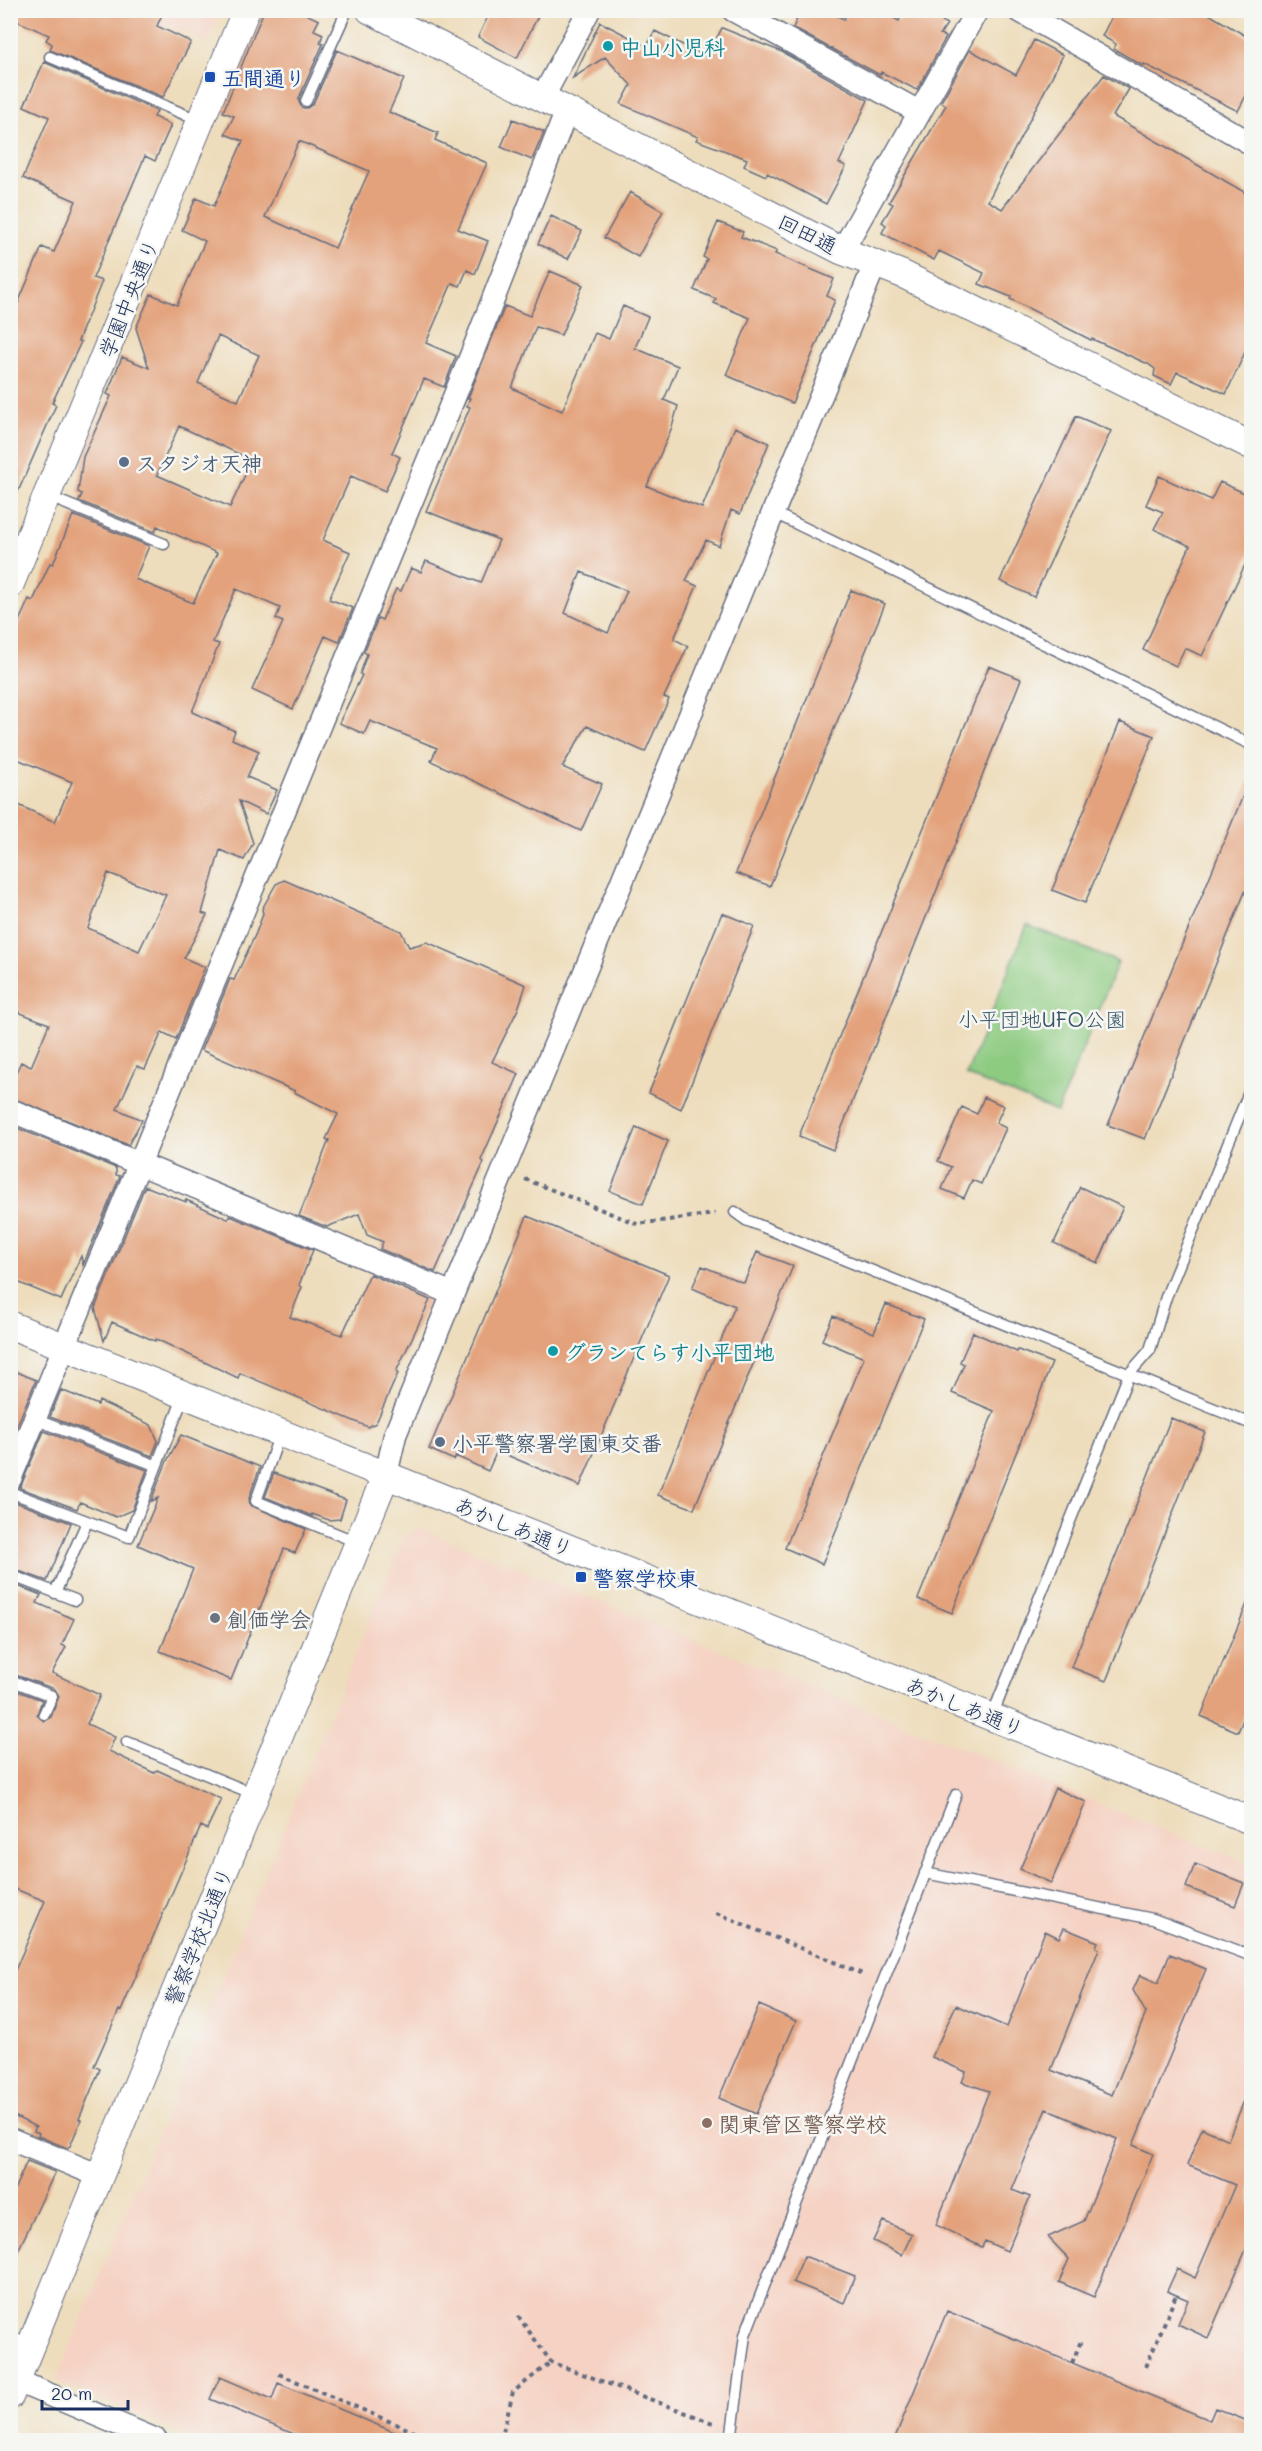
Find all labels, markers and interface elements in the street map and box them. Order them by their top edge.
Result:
place label: 中山小児科 [620,33,725,60]
marker: 中山小児科 [601,39,615,53]
place label: 五間通り [222,64,306,91]
marker: 五間通り [203,70,217,84]
street label: 回田通 [774,207,842,259]
street label: 学園中央通り [92,235,164,361]
place label: スタジオ天神 [136,449,262,476]
marker: スタジオ天神 [117,455,131,469]
park label: 小平団地UFO公園 [958,1005,1126,1032]
place label: グランてらす小平団地 [565,1338,775,1365]
marker: グランてらす小平団地 [546,1344,560,1358]
place label: 小平警察署学園東交番 [452,1429,662,1456]
marker: 小平警察署学園東交番 [433,1435,447,1449]
street label: あかしあ通り [451,1490,577,1562]
place label: 警察学校東 [593,1564,698,1591]
marker: 警察学校東 [574,1570,588,1584]
place label: 創価学会 [227,1605,311,1632]
marker: 創価学会 [208,1611,222,1625]
street label: あかしあ通り [902,1670,1028,1742]
street label: 警察学校北通り [158,1863,238,2009]
place label: 関東管区警察学校 [719,2110,887,2137]
marker: 関東管区警察学校 [700,2116,714,2130]
scale bar [42,2373,128,2411]
text: 20 m [51,2381,92,2405]

